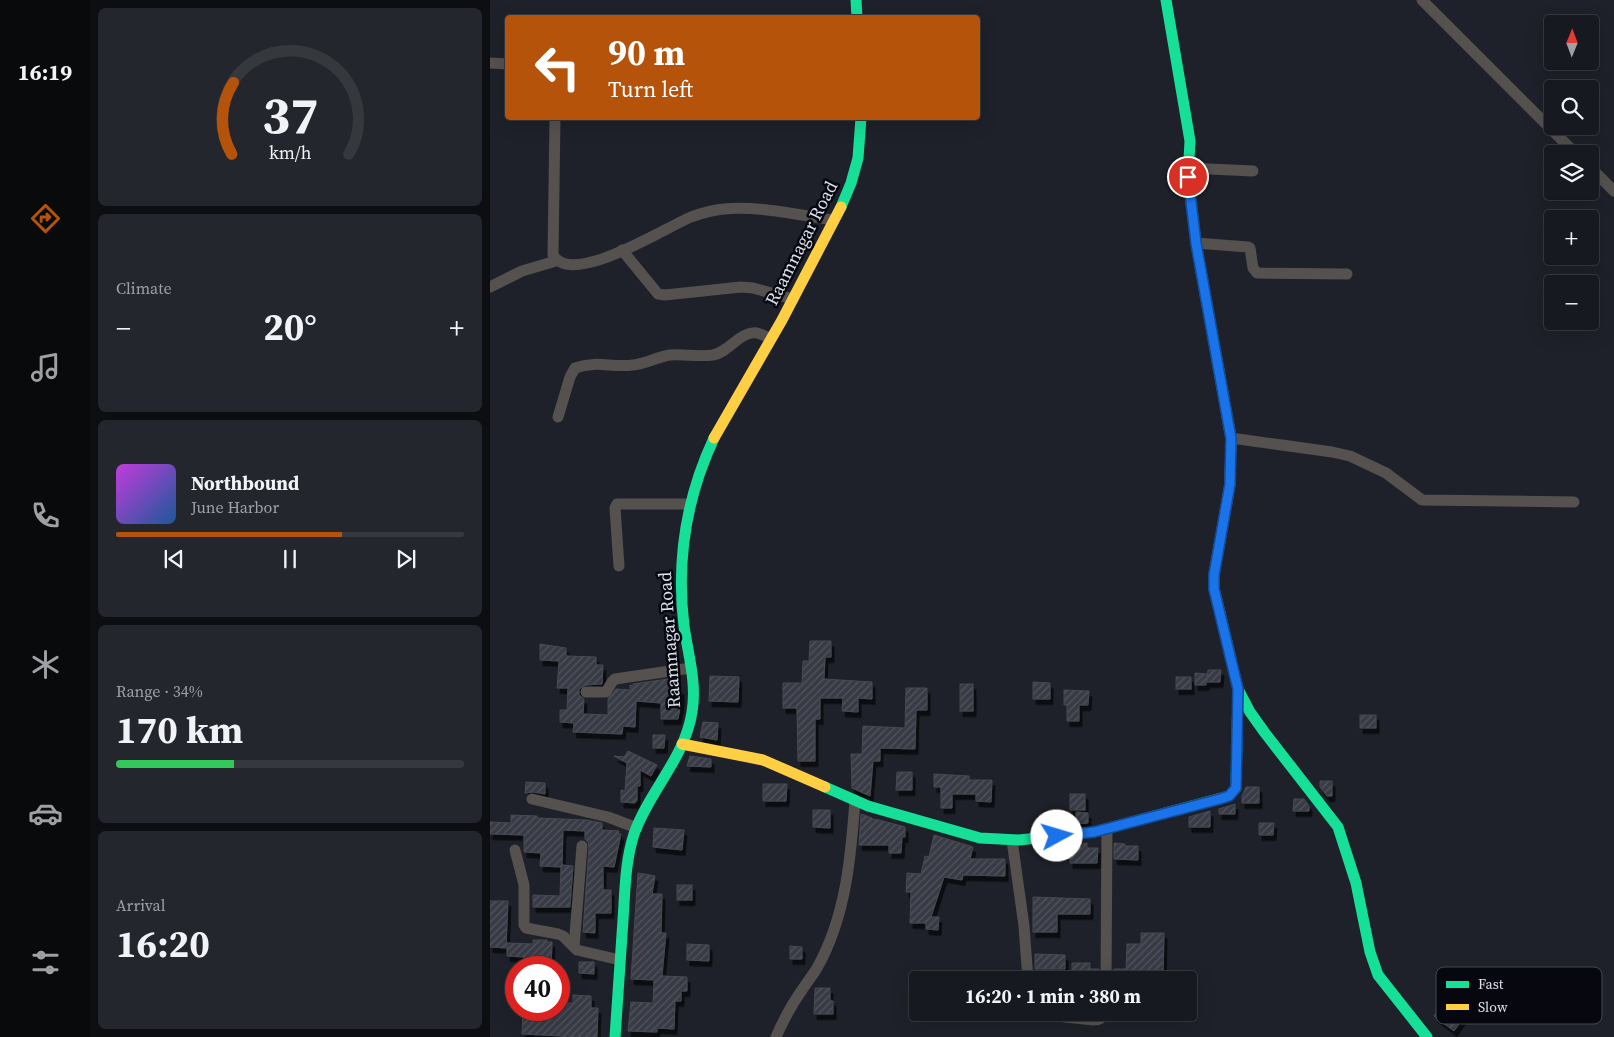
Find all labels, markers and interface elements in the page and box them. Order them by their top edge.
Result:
north arrow [1544,15,1599,70]
map controls [1544,15,1599,330]
text: 90 m [608,29,685,77]
icon: left [525,35,590,100]
text: 16:19 [18,57,72,87]
text: Turn left [608,74,693,104]
text: 37 [262,79,318,150]
button: search [1544,80,1599,135]
text: km/h [269,140,312,165]
button: layers [1544,145,1599,200]
pin [1167,156,1209,198]
icon: arrive [1174,163,1202,191]
street label: Raamnagar Road [759,176,843,310]
icon: directions [28,201,63,236]
button: + [1544,210,1599,265]
button: − [1544,275,1599,330]
text: Climate [116,277,172,299]
text: 20° [263,301,317,353]
text: − [116,309,131,347]
text: + [449,309,464,347]
icon: music [28,350,63,385]
text: Northbound [191,470,299,496]
text: June Harbor [191,496,279,518]
icon: phone [28,498,63,533]
icon: previous [160,545,188,573]
icon: pause [276,545,304,573]
icon: next [392,545,420,573]
street label: Raamnagar Road [652,571,686,709]
icon: climate [28,647,63,682]
text: Range · 34% [116,680,203,702]
text: 170 km [116,704,243,756]
icon: car [28,796,63,831]
position arrow [1030,809,1082,861]
text: Arrival [116,894,165,916]
text: 16:20 [116,918,210,970]
icon: filters [28,945,63,980]
speed limit sign: 40 [505,956,570,1021]
legend [1436,967,1602,1024]
text: Fast [1478,974,1504,994]
text: 16:20 · 1 min · 380 m [965,983,1141,1009]
text: Slow [1478,997,1508,1017]

